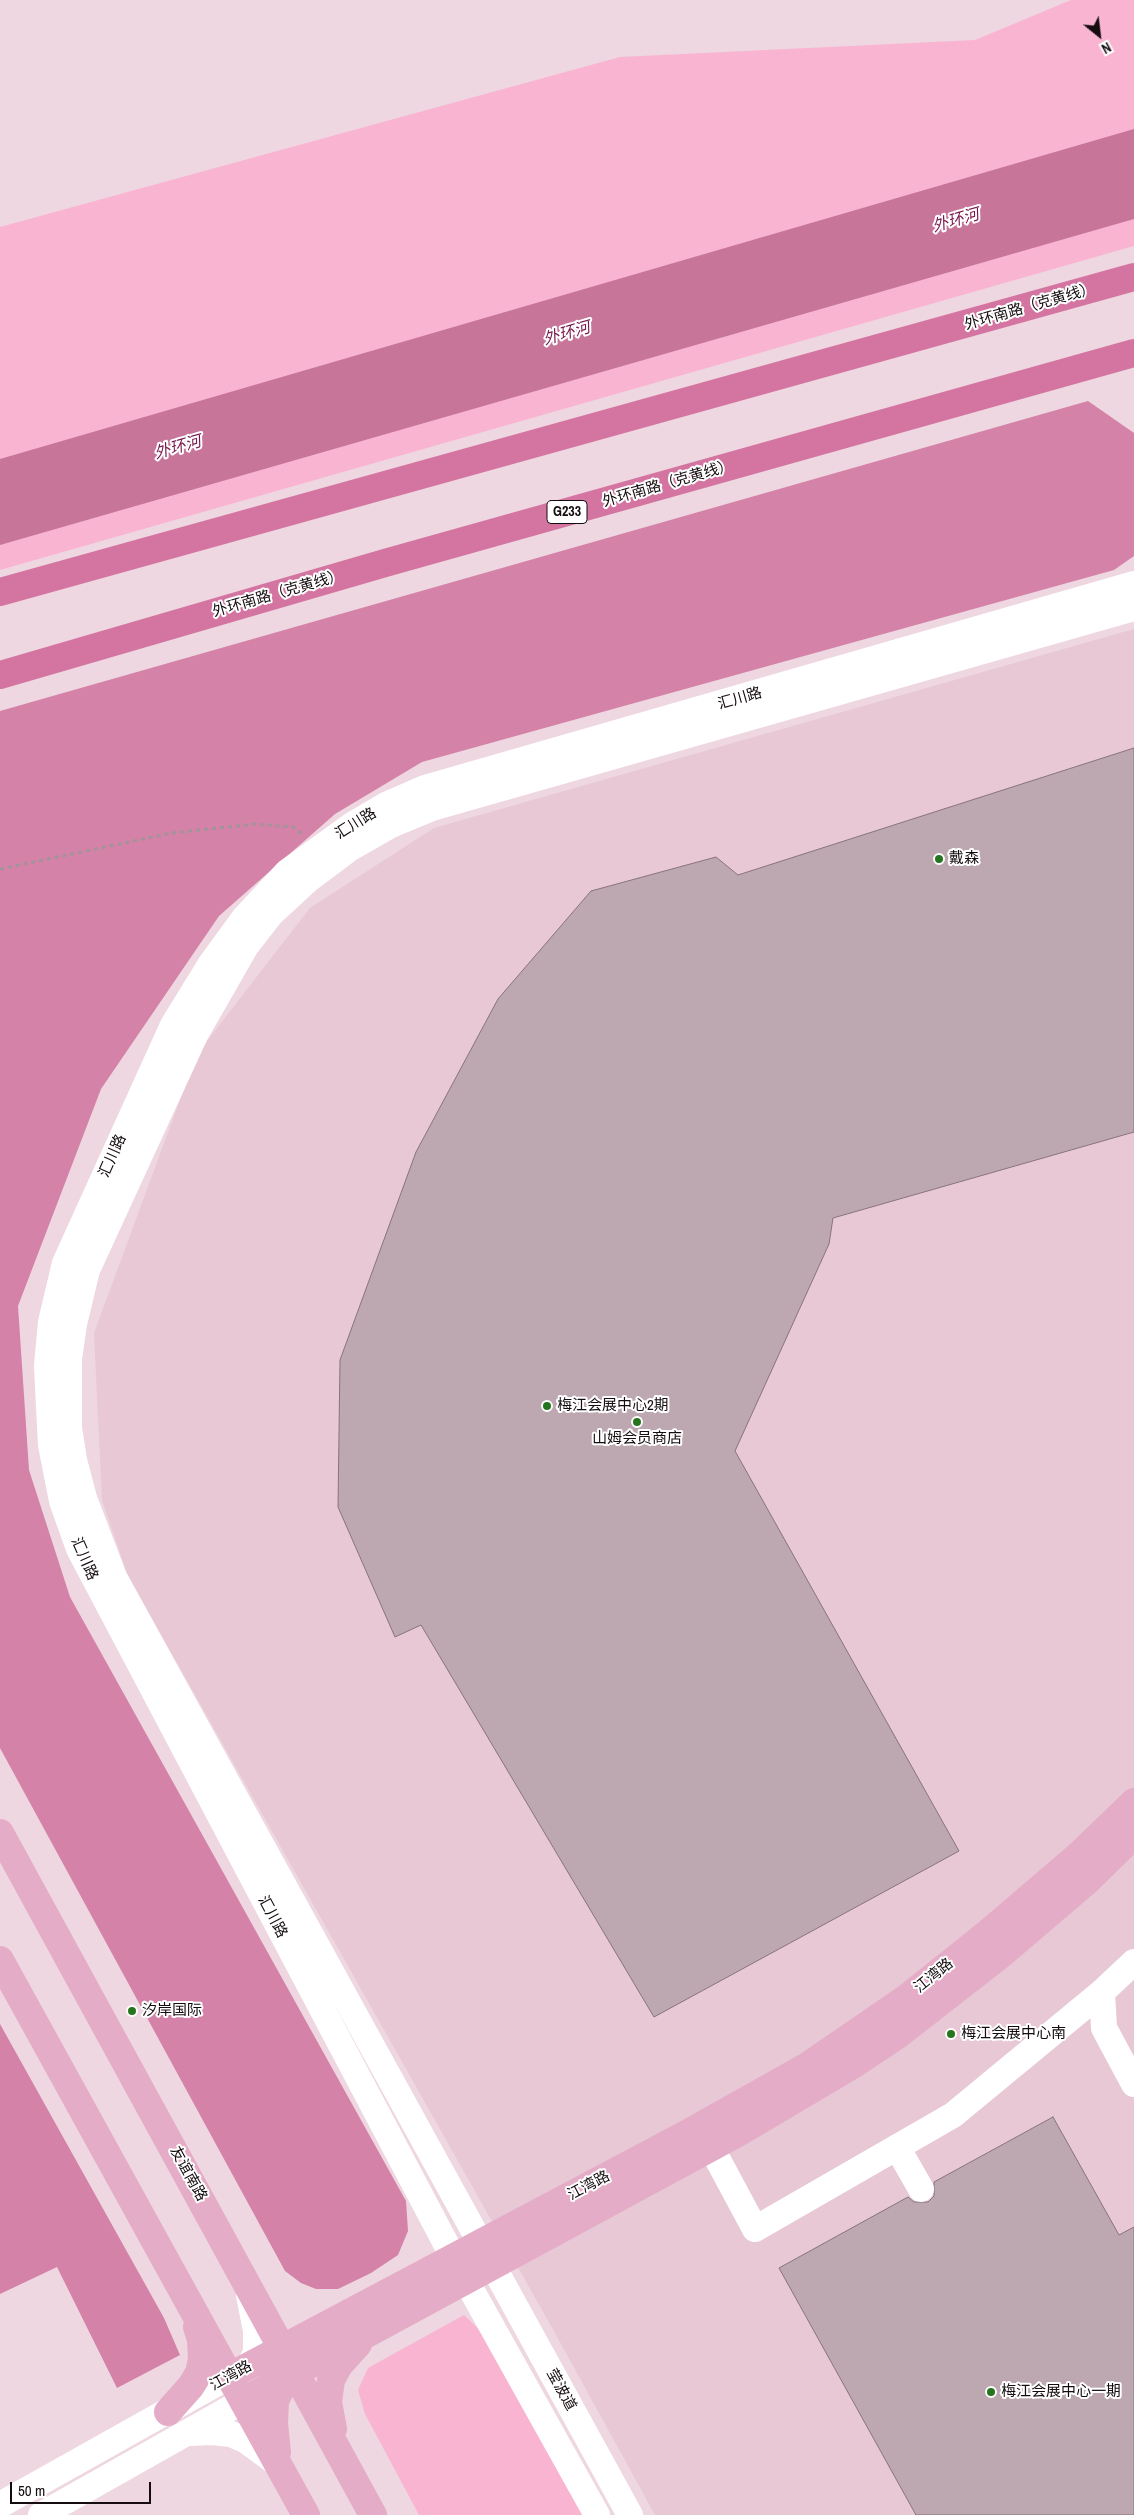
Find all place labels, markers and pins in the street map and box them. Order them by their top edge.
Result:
place label: 戴森 [949,850,979,868]
marker: 戴森 [933,853,945,865]
place label: 梅江会展中心2期 [557,1397,669,1415]
marker: 梅江会展中心2期 [541,1400,553,1412]
marker: 山姆会员商店 [631,1416,643,1428]
place label: 山姆会员商店 [592,1430,682,1448]
place label: 汐岸国际 [142,2002,202,2020]
marker: 汐岸国际 [126,2005,138,2017]
place label: 梅江会展中心南 [961,2025,1066,2043]
marker: 梅江会展中心南 [945,2028,957,2040]
place label: 梅江会展中心一期 [1001,2383,1121,2401]
marker: 梅江会展中心一期 [985,2386,997,2398]

